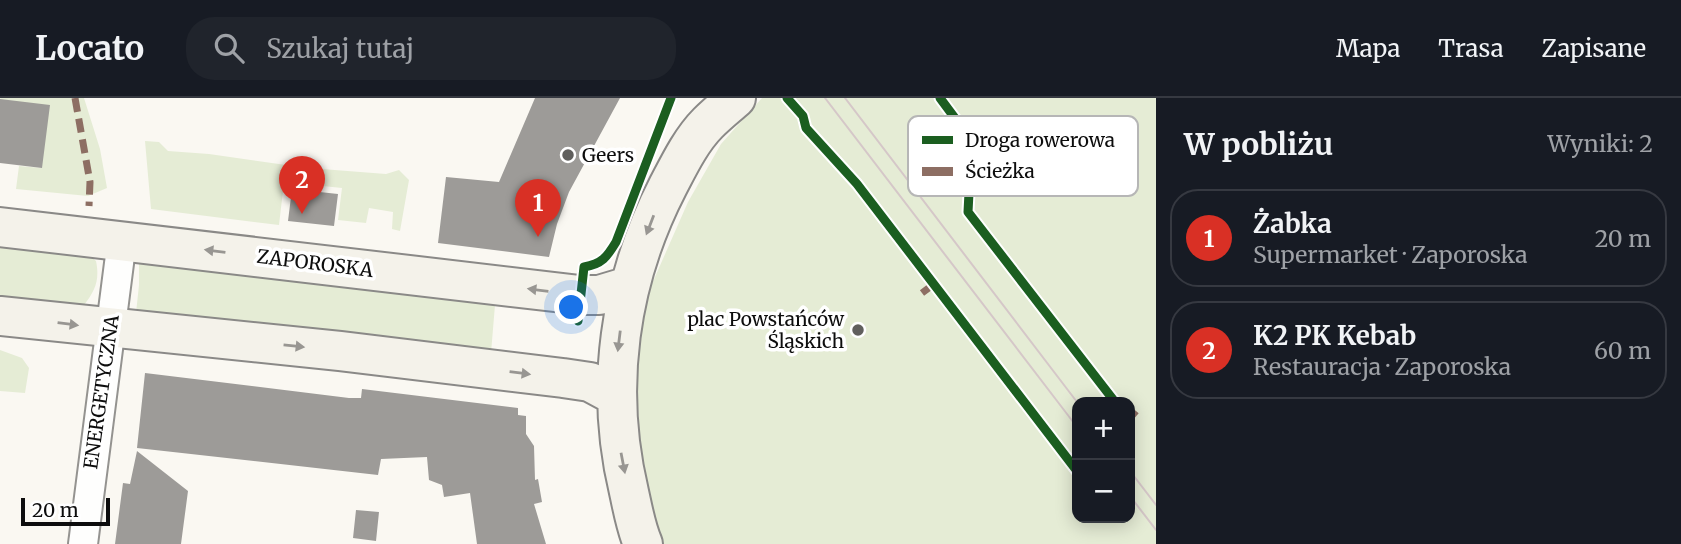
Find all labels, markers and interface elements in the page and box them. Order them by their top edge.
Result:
search box [186,17,676,80]
text: Locato [35,28,144,69]
icon: search [210,29,248,67]
text: Szukaj tutaj [266,32,414,65]
text: Mapa [1336,33,1400,64]
text: Trasa [1438,33,1504,64]
text: Zapisane [1542,33,1646,64]
legend [908,116,1138,196]
text: W pobliżu [1184,125,1333,163]
text: Droga rowerowa [965,128,1115,152]
text: Wyniki: 2 [1547,129,1653,158]
place label: Geers [582,143,634,167]
marker: Geers [560,147,576,163]
pin: 2 [279,156,325,214]
text: Ścieżka [965,159,1035,183]
pin: 1 [515,179,561,237]
text: Żabka [1253,207,1332,240]
one-way arrow [644,214,655,235]
text: 1 [1204,224,1214,253]
text: 20 m [1595,224,1651,253]
text: Supermarket · Zaporoska [1253,240,1528,269]
street label: ZAPOROSKA [255,244,375,282]
one-way arrow [204,246,226,257]
one-way arrow [527,284,549,295]
your location [554,290,588,324]
place label: plac Powstańców Śląskich [687,307,845,353]
street label: ENERGETYCZNA [78,313,124,471]
one-way arrow [57,318,79,329]
text: K2 PK Kebab [1253,319,1416,352]
marker: plac Powstańców Śląskich [850,322,866,338]
one-way arrow [614,330,625,352]
text: 2 [1202,336,1216,365]
text: 60 m [1594,336,1651,365]
one-way arrow [283,341,305,352]
text: Restauracja · Zaporoska [1253,352,1511,381]
one-way arrow [509,368,531,379]
map controls [1072,397,1135,523]
button: + [1072,397,1135,460]
one-way arrow [617,452,628,474]
button: − [1072,460,1135,523]
scale bar [21,495,110,527]
text: 20 m [32,498,79,522]

